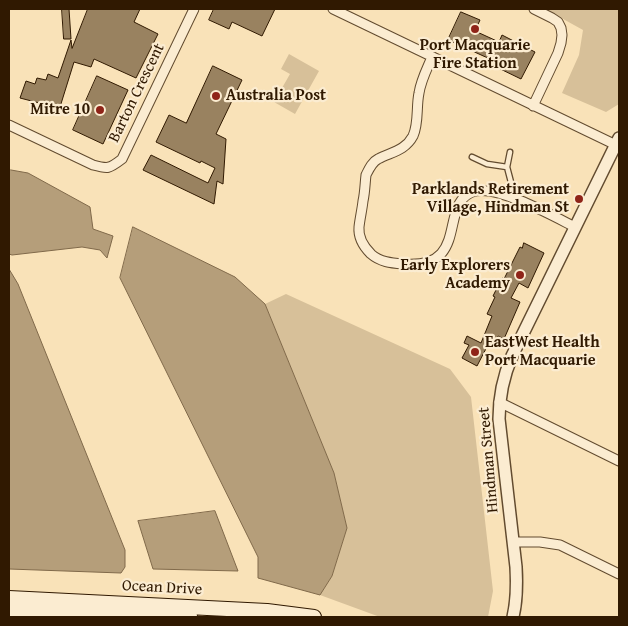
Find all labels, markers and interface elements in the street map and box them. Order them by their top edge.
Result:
marker: Port Macquarie Fire Station [469,23,481,35]
place label: Port Macquarie Fire Station [420,36,530,74]
street label: Barton Crescent [105,40,169,146]
place label: Australia Post [226,86,326,106]
marker: Australia Post [210,90,222,102]
place label: Mitre 10 [30,100,90,120]
marker: Mitre 10 [94,104,106,116]
place label: Parklands Retirement Village, Hindman St [412,180,569,218]
marker: Parklands Retirement Village, Hindman St [573,193,585,205]
place label: Early Explorers Academy [400,256,510,294]
marker: Early Explorers Academy [514,269,526,281]
place label: EastWest Health Port Macquarie [485,333,600,371]
marker: EastWest Health Port Macquarie [469,346,481,358]
street label: Hindman Street [475,406,503,514]
street label: Ocean Drive [121,576,203,600]

